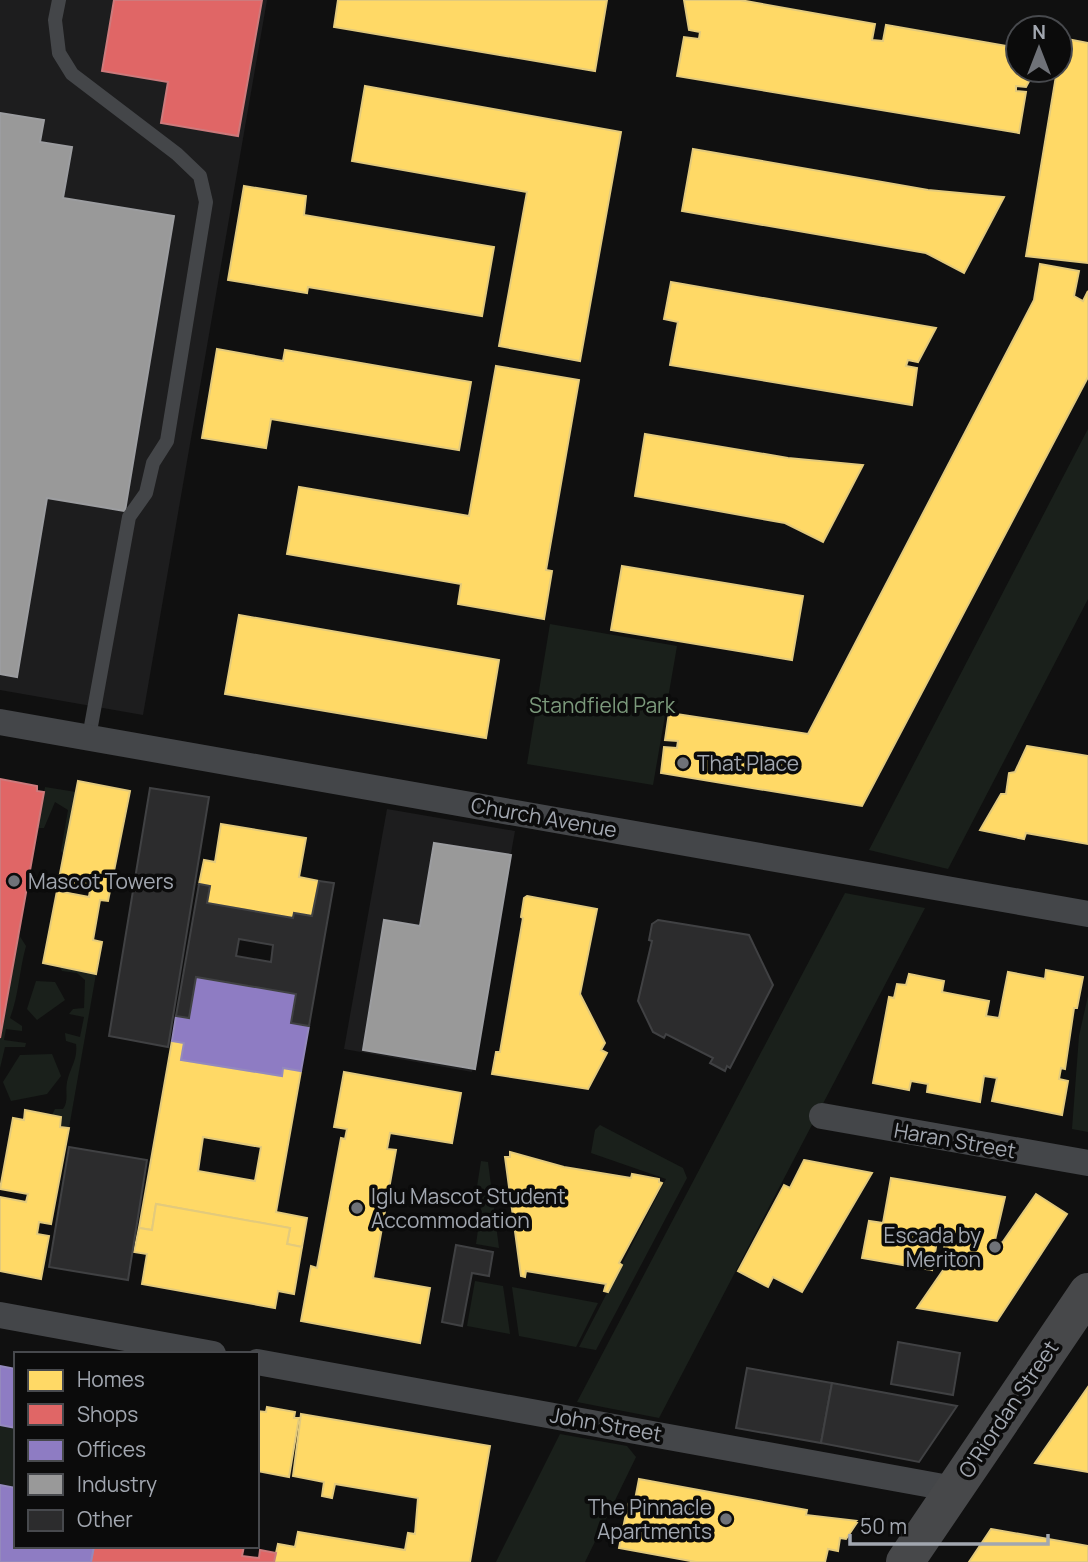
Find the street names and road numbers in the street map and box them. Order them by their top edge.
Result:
street label: Church Avenue [469,790,619,844]
street label: Haran Street [892,1116,1018,1164]
street label: O'Riordan Street [952,1335,1064,1483]
street label: John Street [548,1400,664,1448]

